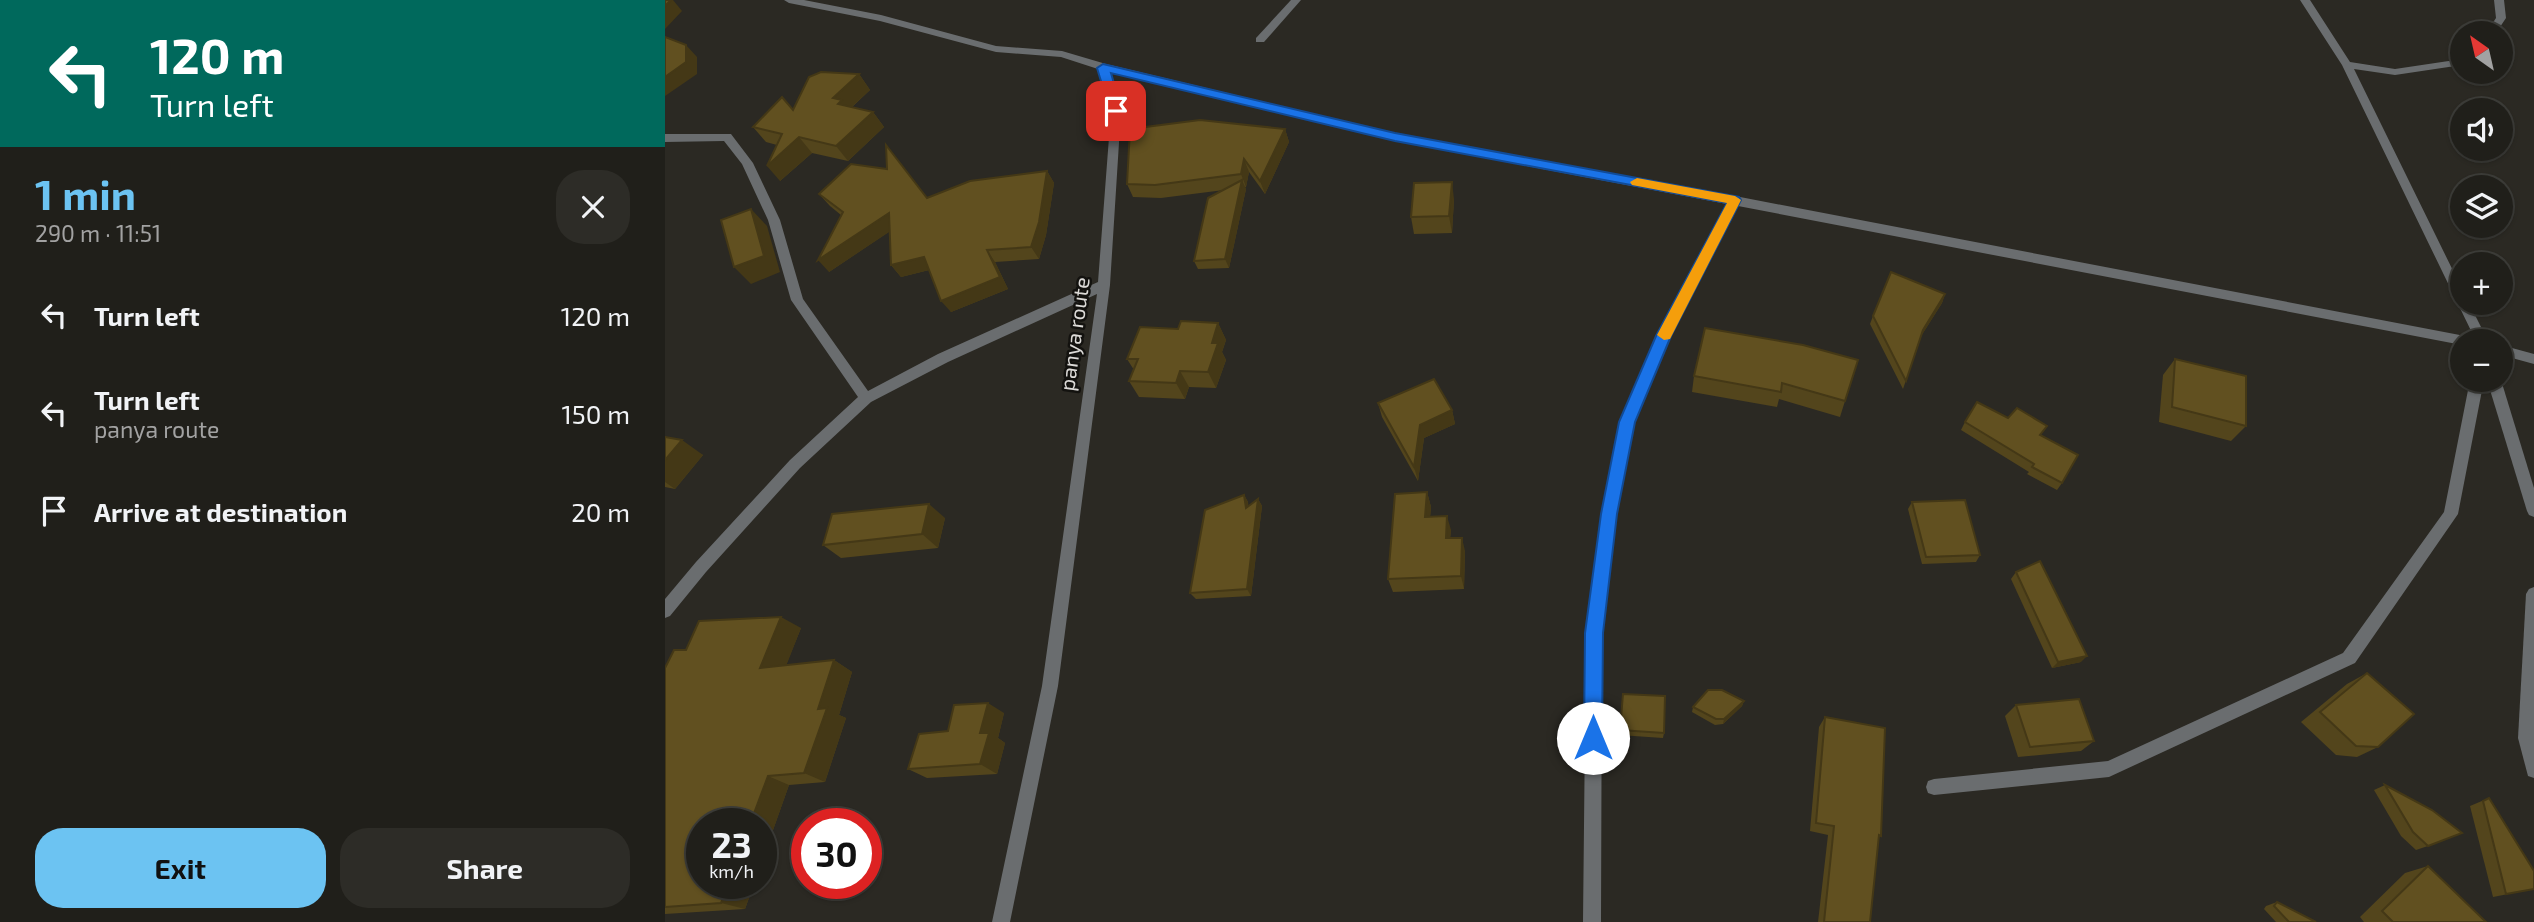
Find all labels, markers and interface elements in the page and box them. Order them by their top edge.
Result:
north arrow [2450,21,2513,84]
map controls [2450,21,2513,392]
text: 120 m [150,25,284,84]
icon: left [35,28,126,119]
pin [1086,81,1146,141]
text: Turn left [150,85,274,123]
icon: arrive [1097,92,1135,130]
button: sound [2450,98,2513,161]
text: 1 min [35,168,136,218]
button: close [556,170,630,244]
button: layers [2450,175,2513,238]
text: 290 m · 11:51 [35,219,161,247]
button: + [2450,252,2513,315]
street label: panya route [1053,275,1094,392]
icon: left [35,296,73,334]
text: Turn left [94,300,200,331]
text: 120 m [561,300,630,331]
button: − [2450,329,2513,392]
text: Turn left [94,384,200,415]
icon: left [35,394,73,432]
text: 150 m [561,398,630,429]
text: panya route [94,415,219,443]
icon: arrive [35,492,73,530]
text: Arrive at destination [94,496,347,527]
text: 20 m [571,496,630,527]
position arrow [1556,701,1630,775]
speed limit sign: 30 [791,808,882,899]
text: 23 [711,823,752,865]
button: Exit [35,828,326,908]
button: Share [340,828,630,908]
text: km/h [709,860,754,882]

